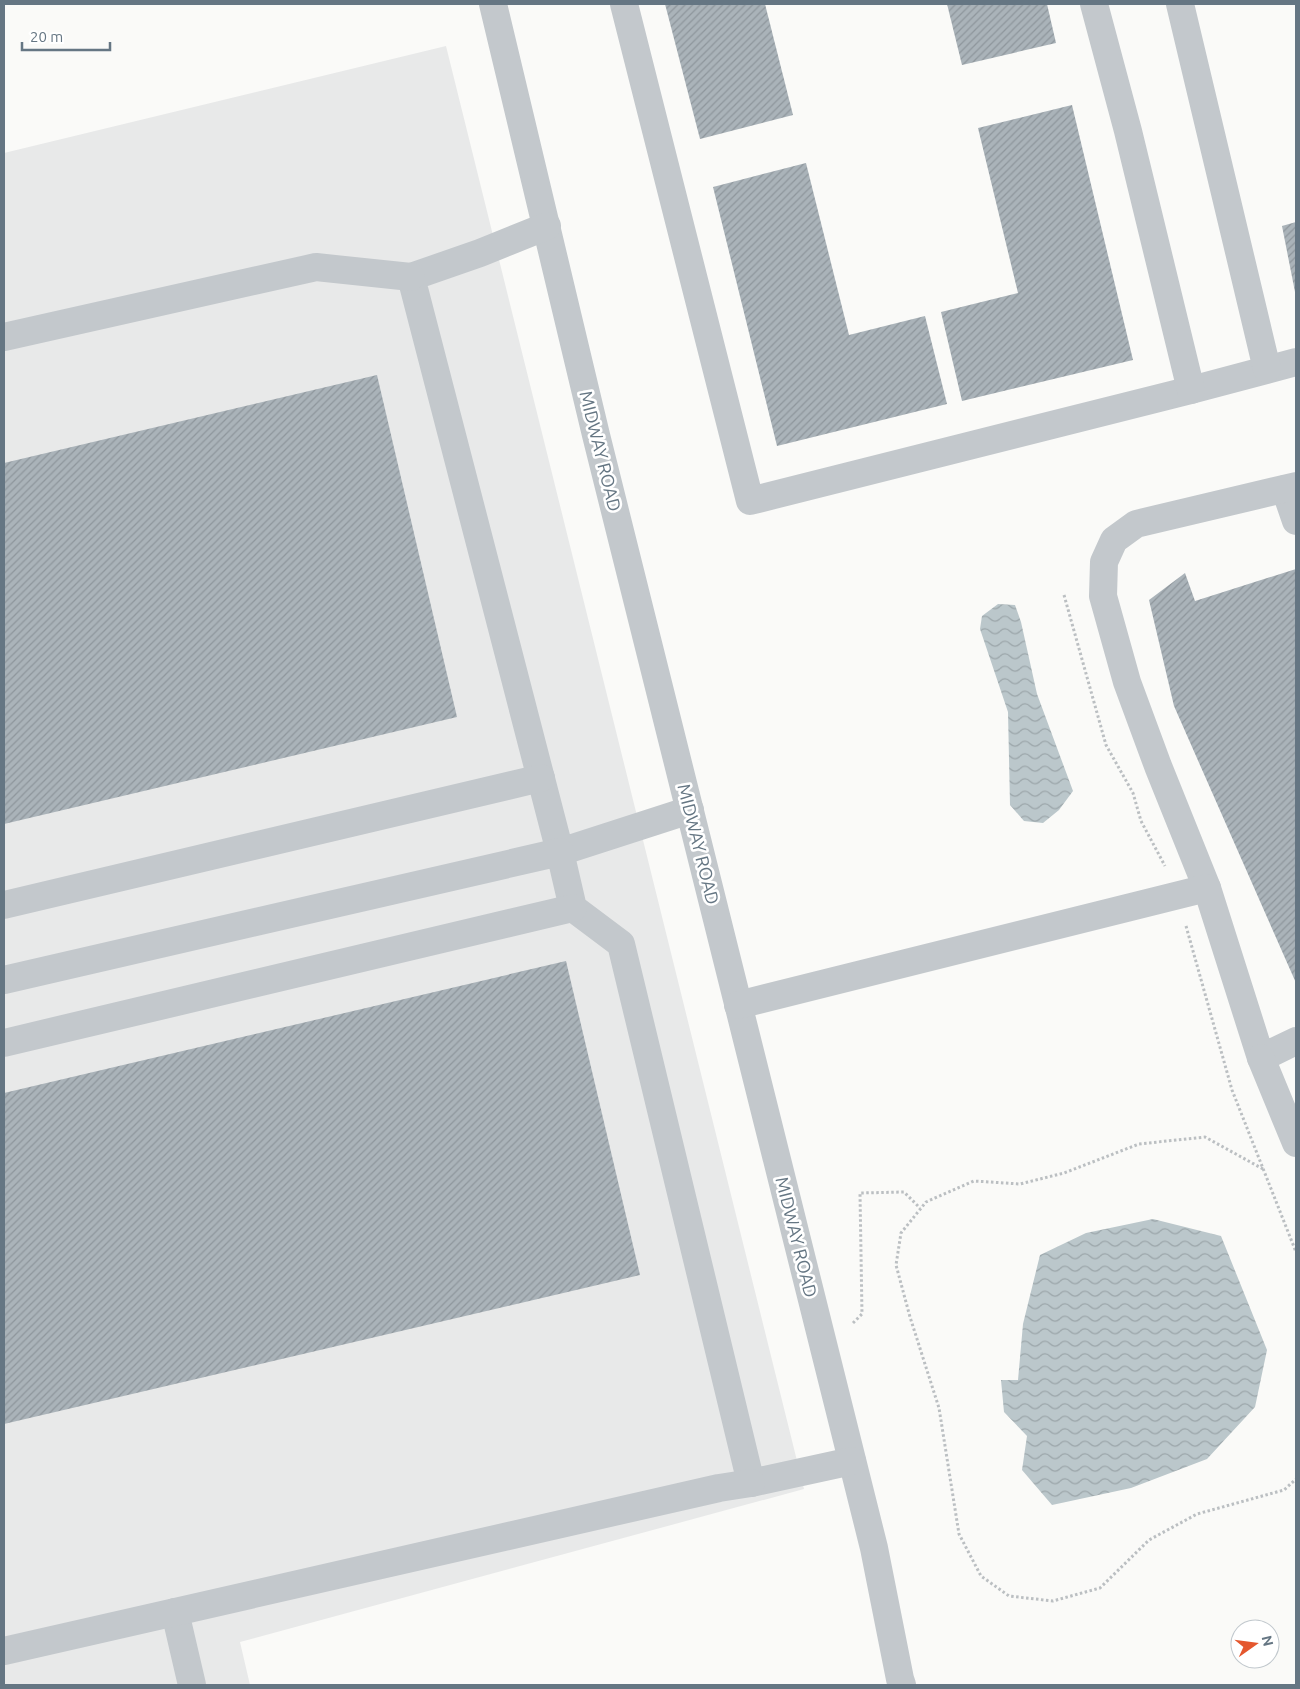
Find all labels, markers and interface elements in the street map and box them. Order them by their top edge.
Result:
scale bar [22,20,110,52]
text: 20 m [30,28,63,45]
street label: MIDWAY ROAD [576,389,626,513]
street label: MIDWAY ROAD [674,782,724,906]
street label: MIDWAY ROAD [772,1175,822,1299]
north arrow [1230,1619,1280,1669]
text: N [1259,1634,1277,1648]

